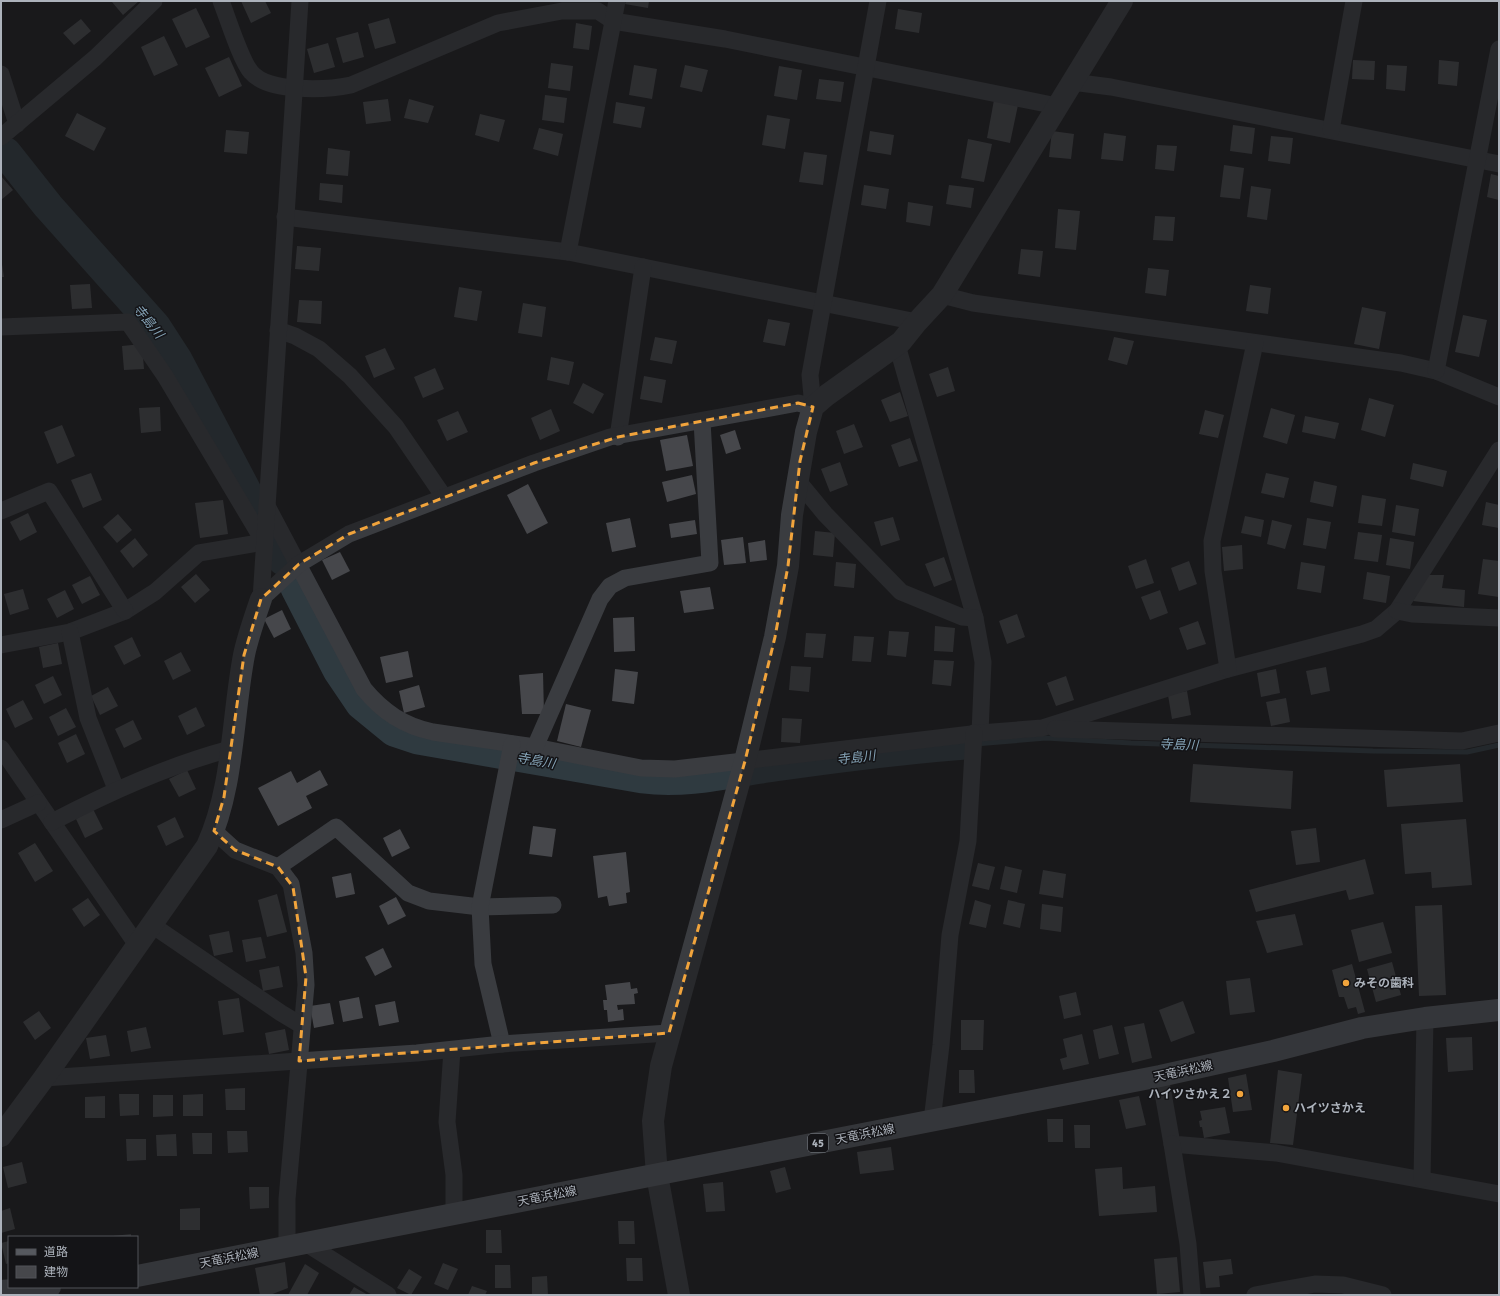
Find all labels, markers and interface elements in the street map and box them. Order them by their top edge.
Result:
water label: 寺島川 [130,301,168,343]
water label: 寺島川 [1159,736,1201,754]
water label: 寺島川 [836,747,878,768]
water label: 寺島川 [515,750,558,773]
place label: みその歯科 [1354,976,1414,991]
marker: みその歯科 [1341,978,1351,988]
street label: 天竜浜松線 [1152,1058,1214,1085]
place label: ハイツさかえ２ [1148,1087,1232,1102]
marker: ハイツさかえ２ [1235,1089,1245,1099]
place label: ハイツさかえ [1294,1101,1366,1116]
marker: ハイツさかえ [1281,1103,1291,1113]
street label: 天竜浜松線 [834,1121,896,1148]
road number: 45 [808,1134,828,1152]
street label: 天竜浜松線 [516,1183,578,1210]
legend [8,1236,138,1288]
text: 道路 [44,1245,68,1260]
street label: 天竜浜松線 [198,1245,260,1272]
text: 建物 [44,1265,68,1280]

